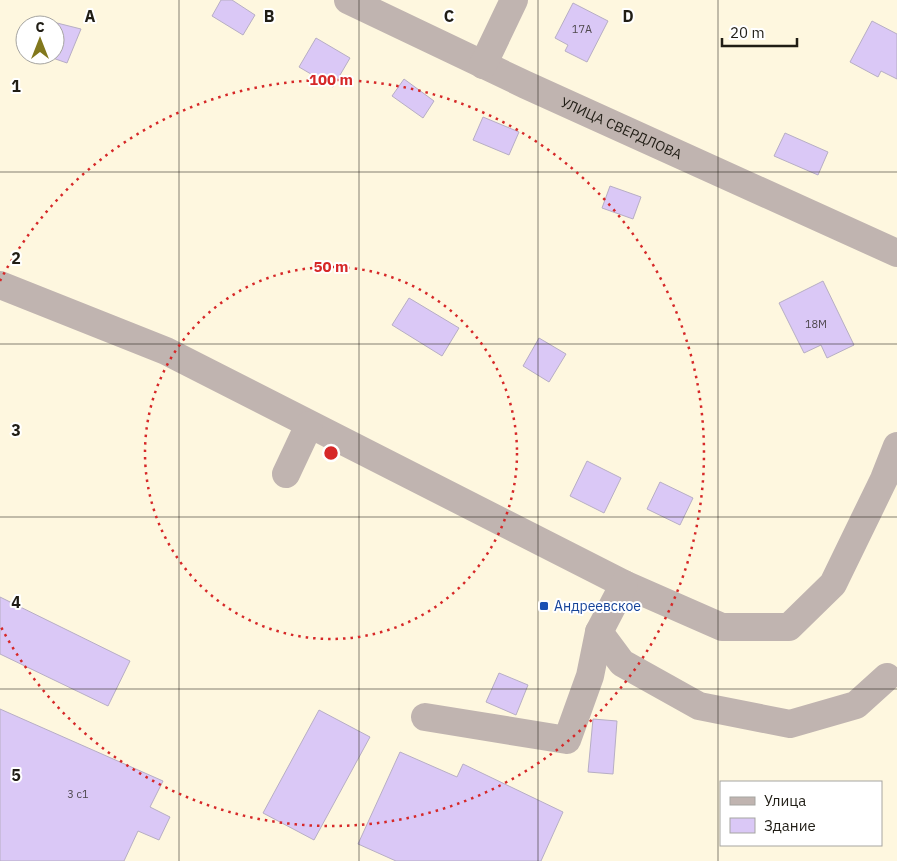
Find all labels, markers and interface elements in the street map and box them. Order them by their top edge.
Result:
text: A [85,6,96,26]
text: B [264,6,275,26]
text: C [444,6,454,26]
text: D [622,6,634,26]
north arrow [15,15,65,65]
scale bar [722,15,797,47]
text: С [35,18,45,36]
house number: 17А [572,22,592,36]
text: 20 m [730,23,765,42]
text: 100 m [309,70,353,89]
text: 1 [11,76,21,96]
street label: УЛИЦА СВЕРДЛОВА [558,93,685,163]
text: 2 [11,248,21,268]
text: 50 m [314,257,348,276]
house number: 18М [805,317,827,331]
text: 3 [11,420,21,440]
centre of rings [322,444,340,462]
text: 4 [11,592,21,612]
place label: Андреевское [554,597,641,615]
marker: Андреевское [538,600,550,612]
text: 5 [11,765,21,785]
legend [720,781,882,846]
house number: 3 с1 [67,787,89,801]
text: Улица [764,791,806,810]
text: Здание [764,816,816,835]

